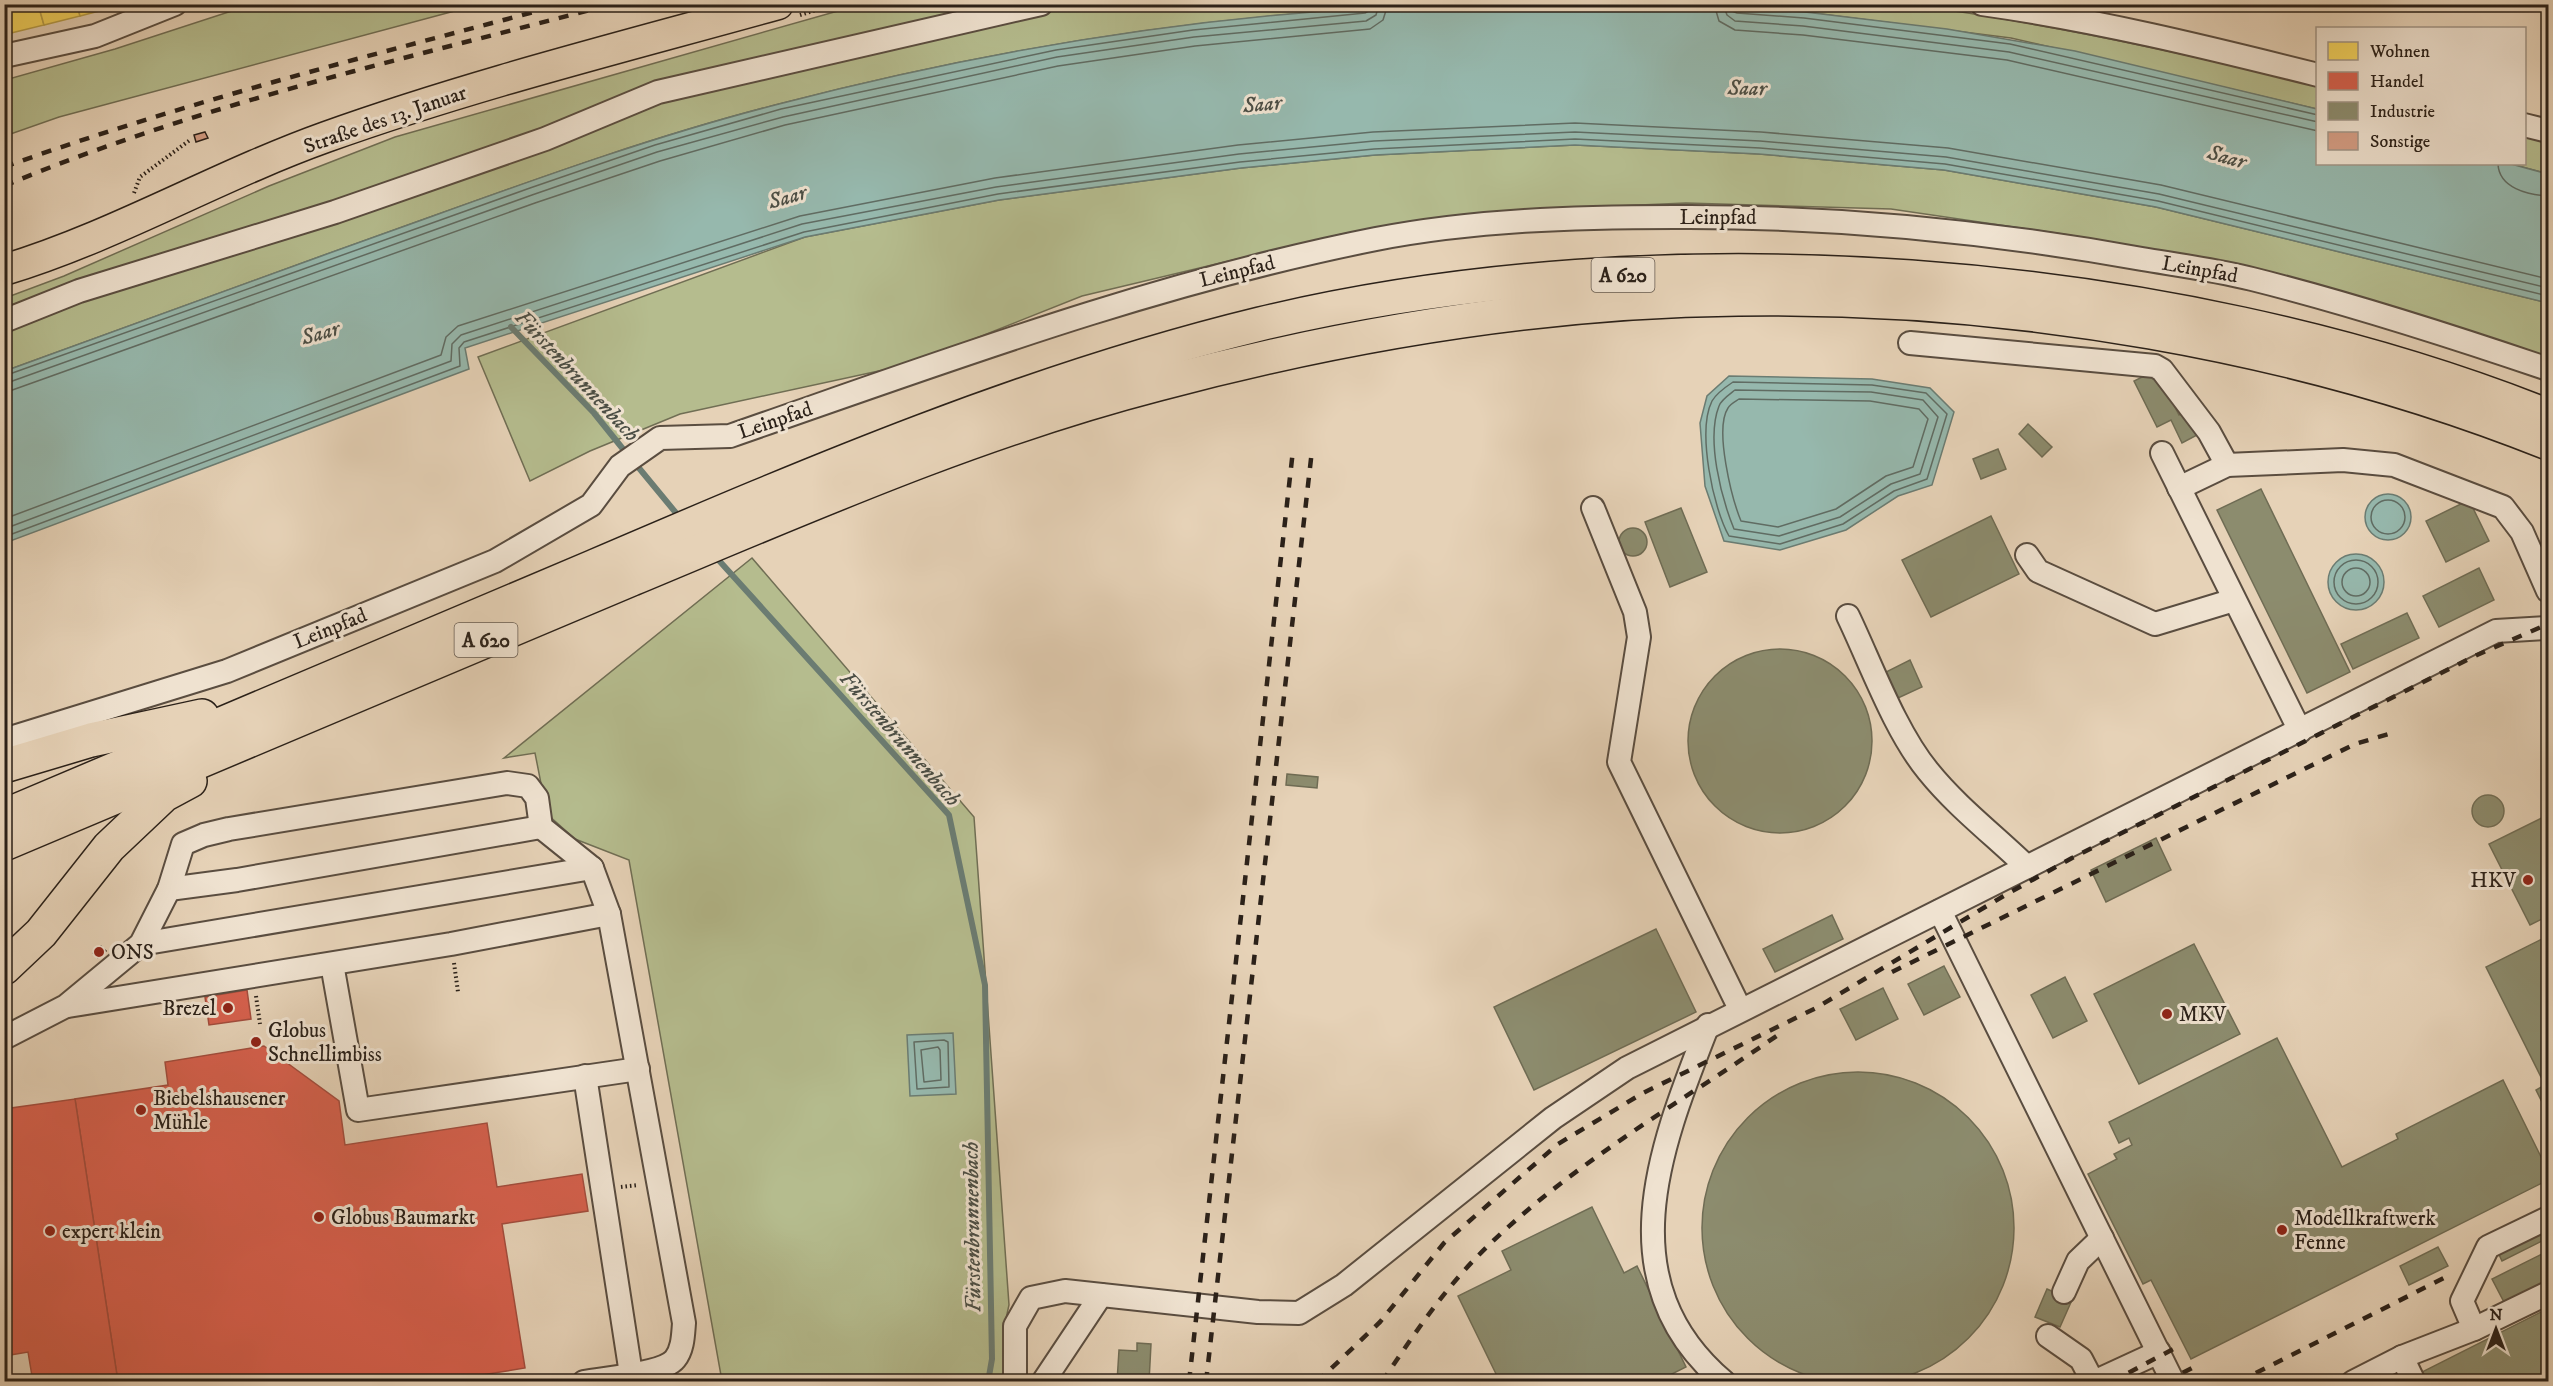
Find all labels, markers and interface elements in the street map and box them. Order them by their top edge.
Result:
legend [2316,27,2526,165]
text: Wohnen [2369,41,2431,63]
text: Handel [2370,71,2425,93]
water label: Saar [1726,75,1769,102]
street label: Straße des 13. Januar [300,80,470,160]
water label: Saar [1241,89,1285,120]
text: Industrie [2370,101,2435,123]
text: Sonstige [2370,131,2430,153]
water label: Saar [2203,139,2251,176]
water label: Saar [764,179,812,216]
street label: Leinpfad [1680,205,1757,231]
street label: Leinpfad [1197,250,1278,294]
street label: Leinpfad [2160,251,2240,290]
road number: A 620 [1592,258,1654,292]
water label: Fürstenbrunnenbach [509,304,645,448]
water label: Saar [297,315,345,352]
street label: Leinpfad [735,396,816,446]
street label: Leinpfad [290,602,371,655]
road number: A 620 [454,623,518,657]
water label: Fürstenbrunnenbach [834,666,966,812]
place label: HKV [2470,868,2517,894]
marker: HKV [2521,873,2535,887]
place label: ONS [111,940,154,966]
marker: ONS [92,945,106,959]
place label: Brezel [162,996,217,1022]
marker: Brezel [221,1001,235,1015]
place label: MKV [2179,1002,2227,1028]
marker: MKV [2160,1007,2174,1021]
place label: Globus Schnellimbiss [268,1018,382,1068]
marker: Globus Schnellimbiss [249,1035,263,1049]
place label: Biebelshausener Mühle [153,1086,286,1136]
marker: Biebelshausener Mühle [134,1103,148,1117]
water label: Fürstenbrunnenbach [958,1141,987,1312]
place label: Globus Baumarkt [331,1205,476,1231]
place label: Modellkraftwerk Fenne [2294,1206,2436,1256]
marker: Globus Baumarkt [312,1210,326,1224]
place label: expert klein [62,1219,161,1245]
marker: Modellkraftwerk Fenne [2275,1223,2289,1237]
marker: expert klein [43,1224,57,1238]
north arrow [2466,1299,2526,1359]
text: N [2489,1305,2503,1325]

